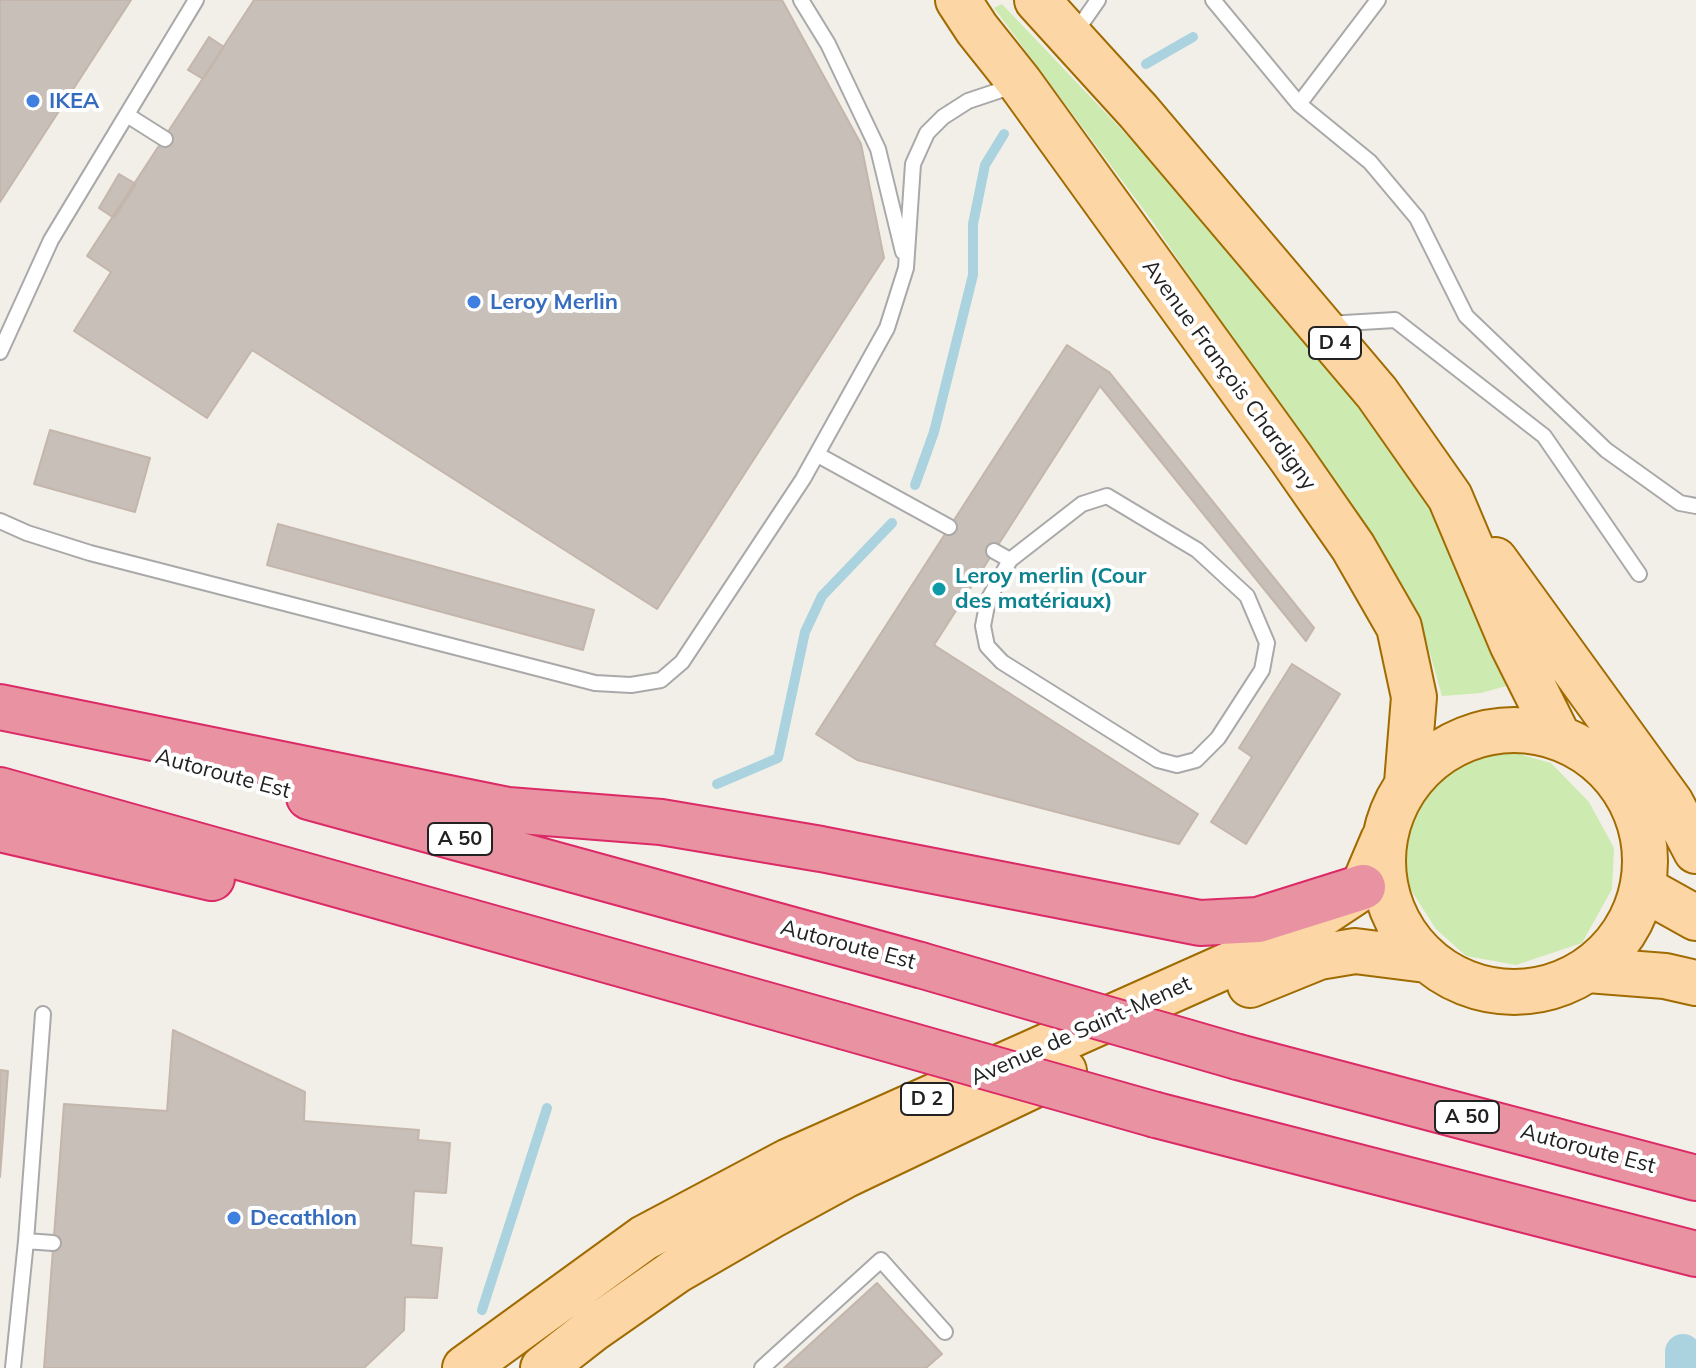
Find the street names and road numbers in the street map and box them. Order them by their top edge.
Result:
street label: Avenue François Chardigny [1136,254,1322,496]
road number: D 4 [1309,327,1361,359]
street label: Autoroute Est [153,743,293,805]
road number: A 50 [428,823,492,855]
street label: Autoroute Est [778,914,918,976]
street label: Avenue de Saint-Menet [967,970,1195,1092]
road number: D 2 [901,1083,953,1115]
road number: A 50 [1435,1101,1499,1133]
street label: Autoroute Est [1518,1118,1658,1180]

